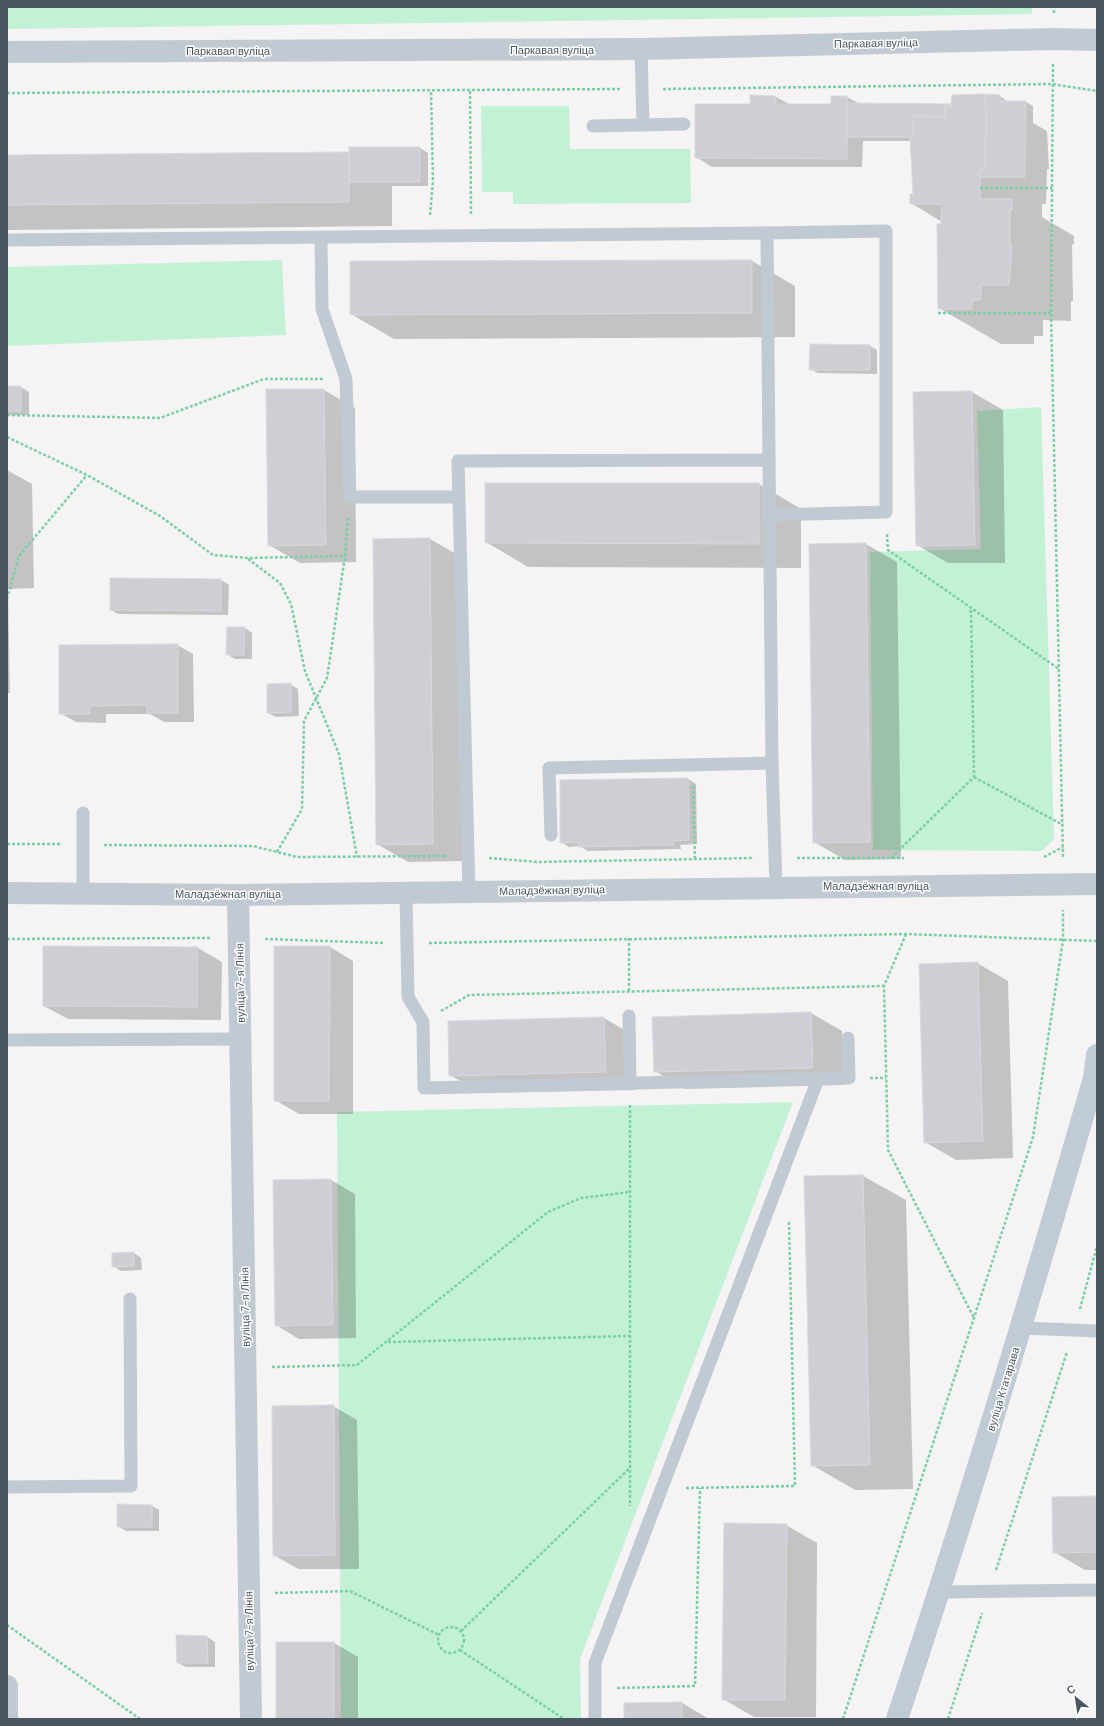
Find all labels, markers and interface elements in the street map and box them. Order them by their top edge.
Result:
street label: Паркавая вуліца [834,35,919,51]
street label: Паркавая вуліца [510,43,595,57]
street label: Паркавая вуліца [186,44,271,58]
street label: Маладзёжная вуліца [823,879,930,893]
street label: Маладзёжная вуліца [499,882,606,898]
street label: Маладзёжная вуліца [175,887,282,901]
street label: вуліца 7-я Лінія [232,943,248,1023]
street label: вуліца 7-я Лінія [237,1267,253,1347]
street label: вуліца Ктатарава [984,1344,1023,1433]
street label: вуліца 7-я Лінія [241,1591,257,1671]
north arrow [1056,1678,1096,1718]
text: С [1064,1681,1078,1697]

